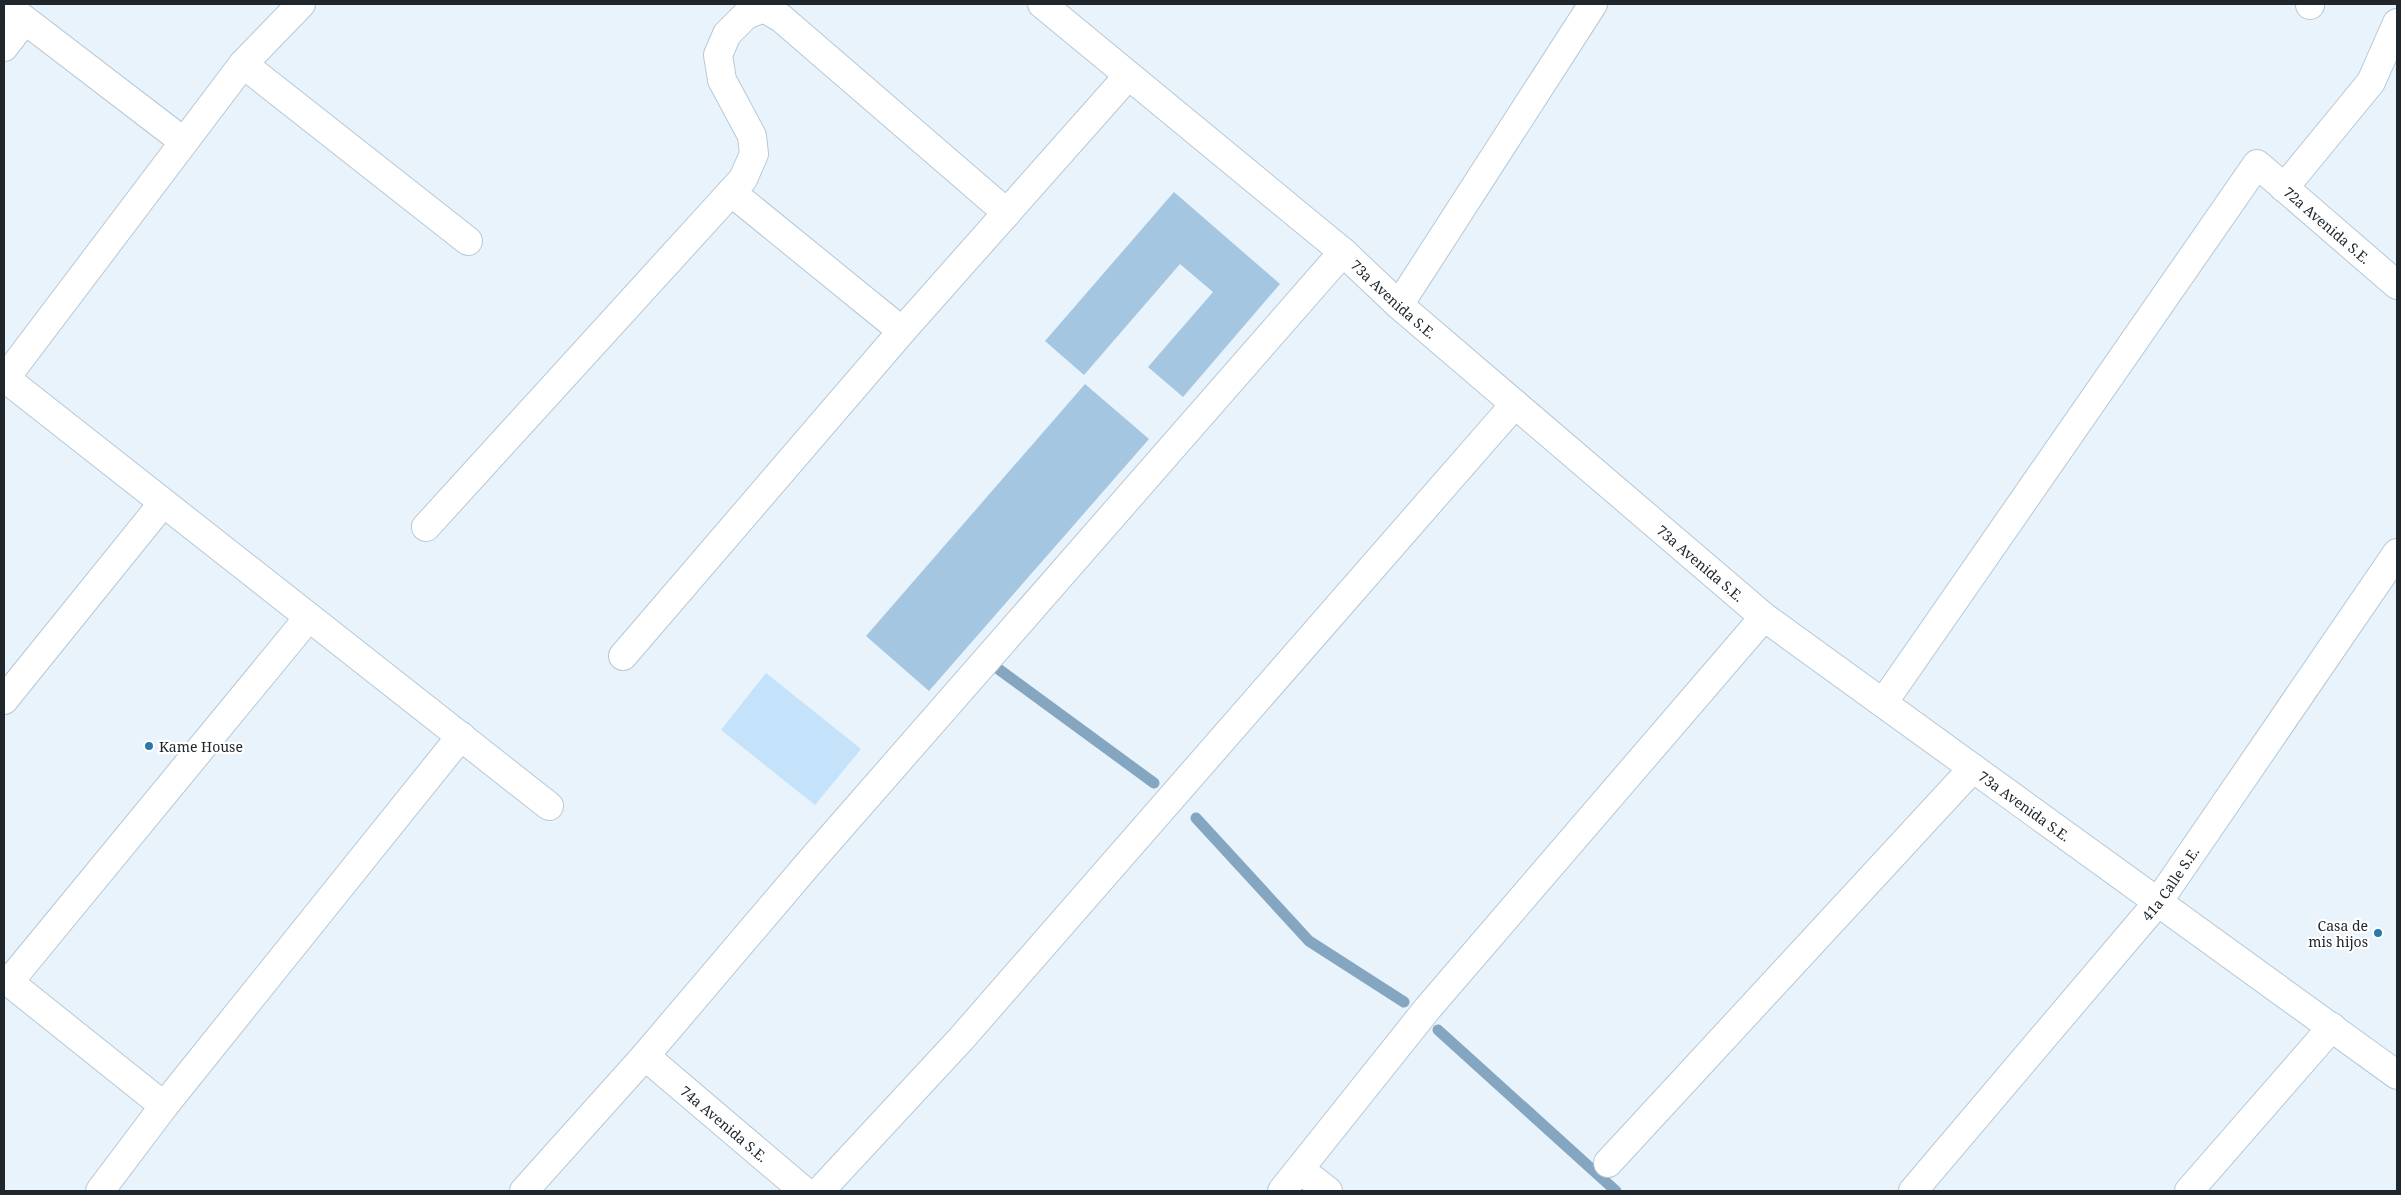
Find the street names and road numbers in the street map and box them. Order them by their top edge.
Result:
street label: 72a Avenida S.E. [2280,182,2375,268]
street label: 73a Avenida S.E. [1347,255,1440,342]
street label: 73a Avenida S.E. [1653,520,1748,605]
street label: 73a Avenida S.E. [1975,766,2074,845]
street label: 41a Calle S.E. [2137,843,2203,924]
street label: 74a Avenida S.E. [677,1081,772,1166]

